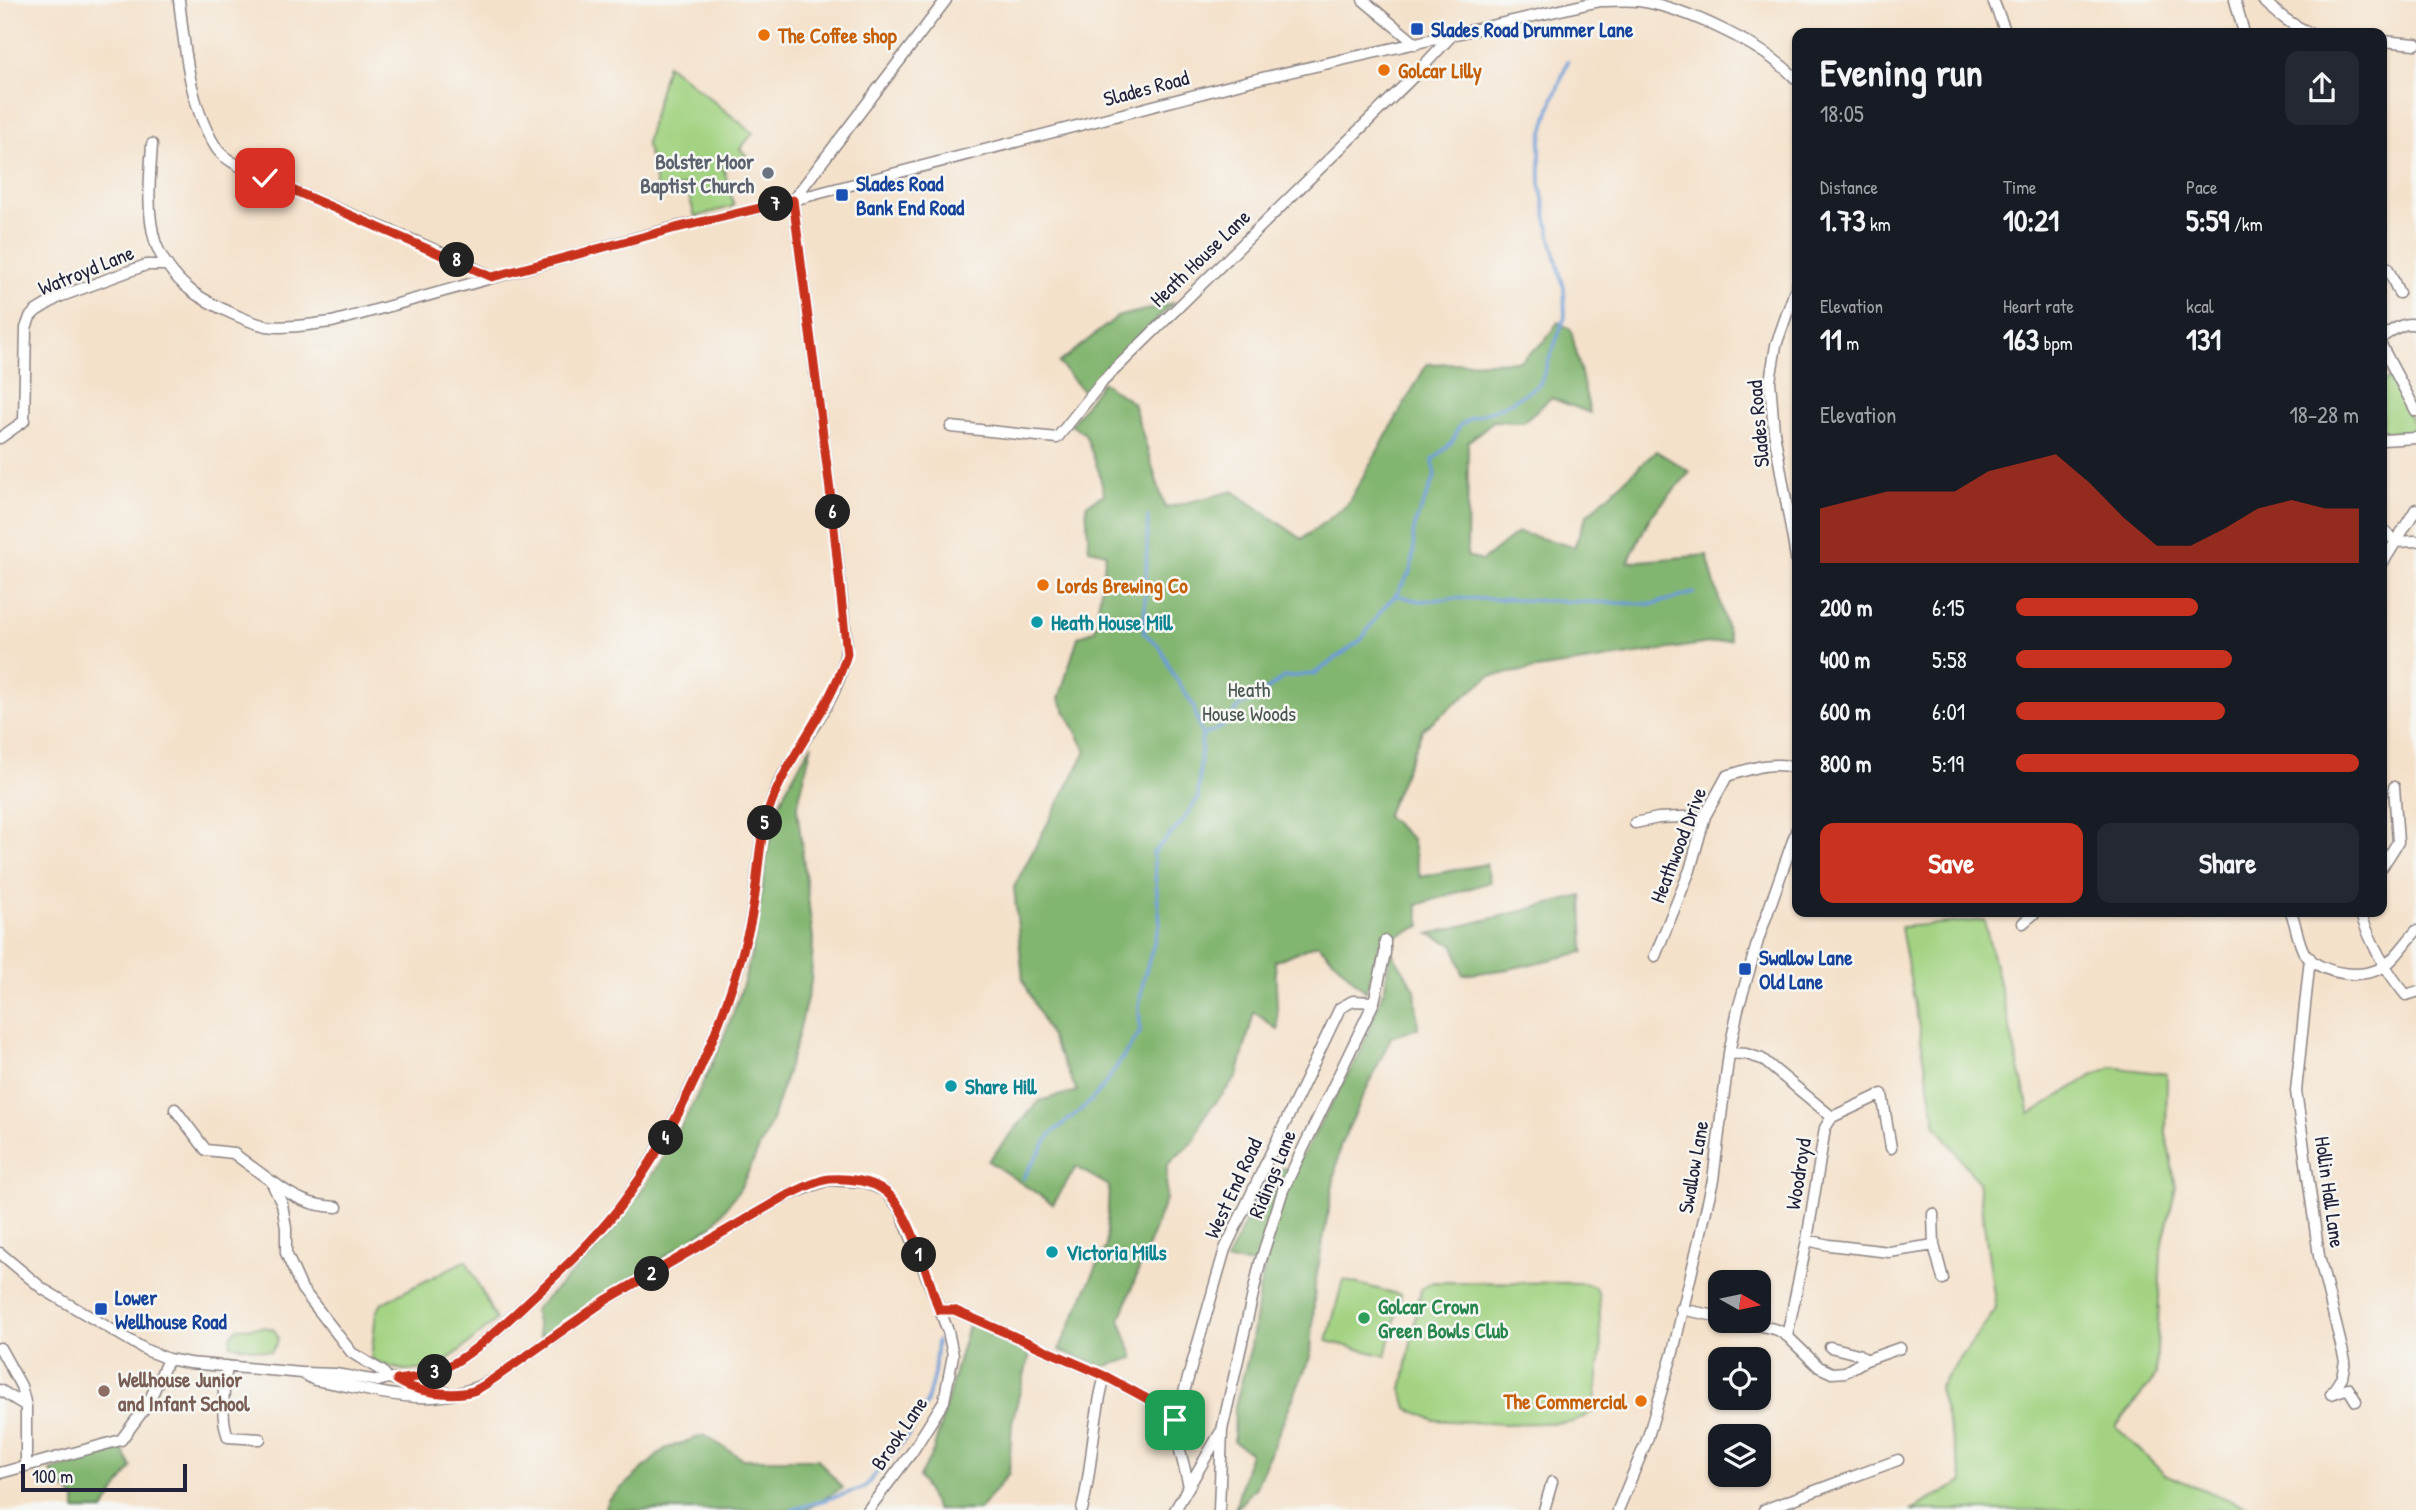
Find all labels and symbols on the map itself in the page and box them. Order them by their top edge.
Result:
place label: Slades Road Drummer Lane [1431,15,1634,44]
place label: The Coffee shop [777,21,898,51]
marker: Slades Road Drummer Lane [1409,21,1425,37]
marker: The Coffee shop [756,27,772,43]
place label: Golcar Lilly [1398,56,1482,86]
marker: Golcar Lilly [1376,62,1392,78]
street label: Slades Road [1100,63,1192,113]
place label: Bolster Moor Baptist Church [640,147,755,201]
pin [235,148,295,208]
marker: Bolster Moor Baptist Church [760,165,776,181]
place label: Slades Road Bank End Road [856,169,965,222]
pin: 7 [758,186,794,222]
marker: Slades Road Bank End Road [834,187,850,203]
street label: Heath House Lane [1143,203,1257,313]
street label: Watroyd Lane [34,238,138,302]
pin: 8 [440,243,475,278]
street label: Slades Road [1740,379,1776,469]
pin: 6 [816,494,850,530]
place label: Lords Brewing Co [1057,571,1188,601]
marker: Lords Brewing Co [1035,577,1051,593]
place label: Heath House Mill [1051,608,1173,637]
marker: Heath House Mill [1029,614,1045,630]
park label: Heath House Woods [1202,675,1296,728]
street label: Heathwood Drive [1643,783,1713,907]
pin: 5 [748,806,782,840]
place label: Swallow Lane Old Lane [1759,943,1853,996]
marker: Swallow Lane Old Lane [1737,961,1753,977]
place label: Share Hill [965,1072,1037,1101]
marker: Share Hill [943,1078,959,1094]
street label: Swallow Lane [1671,1118,1715,1216]
pin: 4 [648,1120,684,1156]
street label: Ridings Lane [1241,1126,1303,1222]
street label: West End Road [1197,1133,1269,1243]
street label: Hollin Hall Lane [2308,1134,2352,1250]
street label: Woodroyd [1778,1136,1818,1212]
pin: 1 [902,1238,936,1272]
place label: Victoria Mills [1066,1238,1167,1267]
marker: Victoria Mills [1044,1244,1060,1260]
pin: 2 [634,1256,670,1292]
north arrow [1708,1270,1771,1334]
place label: Lower Wellhouse Road [115,1283,228,1336]
place label: Golcar Crown Green Bowls Club [1378,1292,1509,1345]
marker: Lower Wellhouse Road [93,1301,109,1317]
marker: Golcar Crown Green Bowls Club [1356,1310,1372,1326]
pin: 3 [418,1354,452,1390]
place label: Wellhouse Junior and Infant School [118,1365,250,1418]
marker: Wellhouse Junior and Infant School [96,1383,112,1399]
place label: The Commercial [1503,1387,1627,1416]
street label: Brook Lane [864,1390,934,1476]
pin [1145,1390,1205,1450]
marker: The Commercial [1633,1393,1649,1409]
scale bar [21,1461,187,1493]

